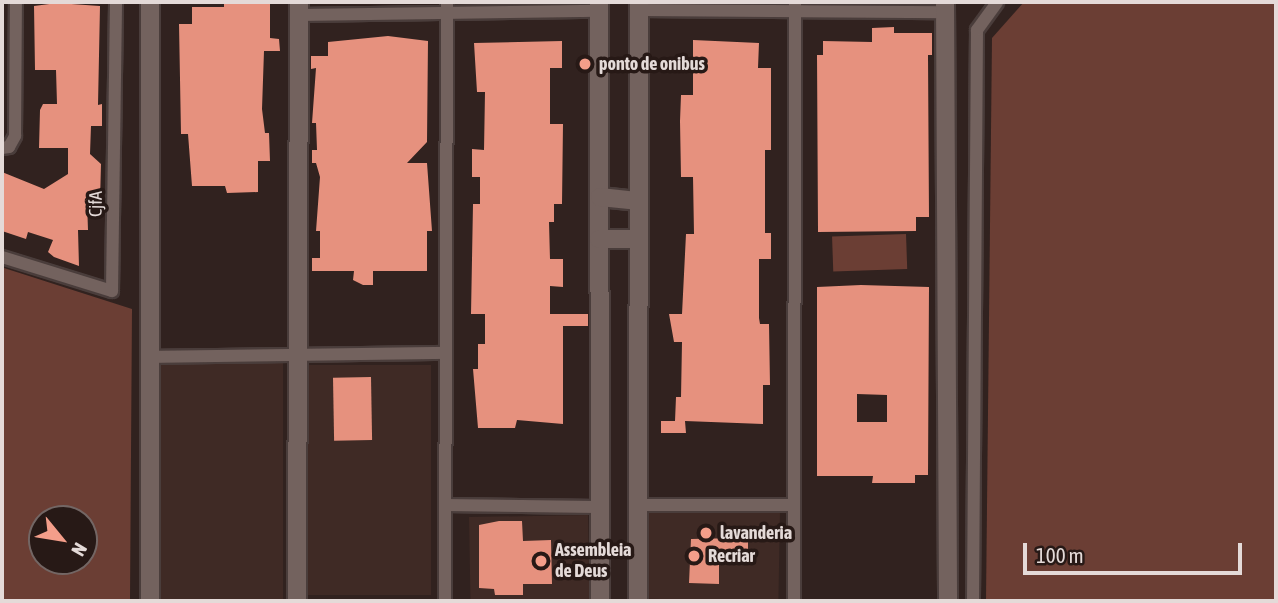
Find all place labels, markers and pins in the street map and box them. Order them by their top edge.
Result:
place label: ponto de onibus [599,53,705,75]
marker: ponto de onibus [577,56,593,72]
place label: lavanderia [720,522,792,544]
marker: lavanderia [698,525,714,541]
place label: Assembleia de Deus [555,540,631,582]
place label: Recriar [708,545,755,567]
marker: Recriar [686,548,702,564]
marker: Assembleia de Deus [533,553,549,569]

